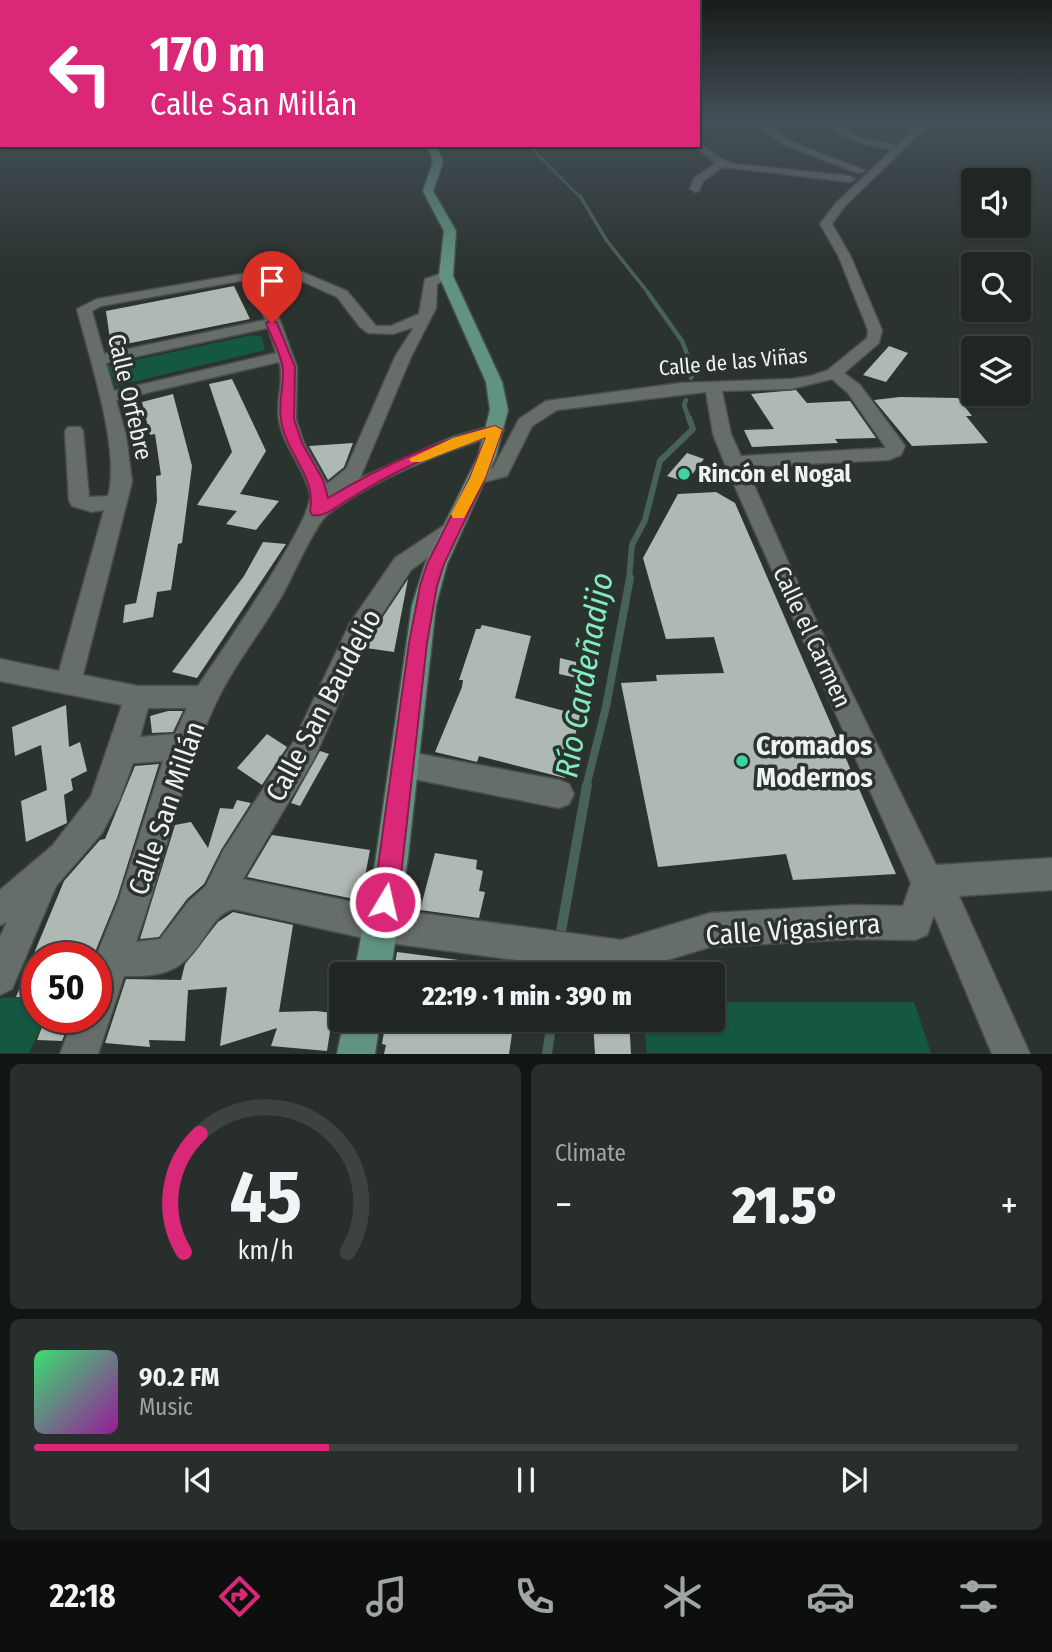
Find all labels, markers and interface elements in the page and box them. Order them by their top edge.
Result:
text: 170 m [150,25,266,84]
icon: left [35,28,126,119]
text: Calle San Millán [150,85,357,123]
map controls [961,168,1031,406]
button: sound [961,168,1031,238]
pin [242,251,302,323]
button: search [961,252,1031,322]
icon: arrive [253,262,291,300]
street label: Calle Orfebre [102,331,158,463]
button: layers [961,336,1031,406]
street label: Calle de las Viñas [658,343,808,381]
place label: Rincón el Nogal [698,460,852,488]
marker: Rincón el Nogal [676,466,692,482]
street label: Calle el Carmen [767,562,857,712]
water label: Río Cardeñadijo [547,570,621,780]
street label: Calle San Baudelio [259,603,388,807]
street label: Calle San Millán [121,717,212,899]
place label: Cromados Modernos [756,729,873,794]
marker: Cromados Modernos [734,753,750,769]
position arrow [348,865,422,939]
street label: Calle Vigasierra [705,907,882,952]
speed limit sign: 50 [21,942,112,1033]
text: 22:19 · 1 min · 390 m [422,981,632,1012]
text: Climate [555,1139,626,1167]
text: 45 [229,1155,302,1242]
text: 21.5° [732,1174,841,1237]
text: − [555,1182,572,1228]
text: + [1001,1182,1018,1228]
text: km/h [238,1236,293,1266]
text: 90.2 FM [139,1362,220,1393]
text: Music [139,1393,193,1421]
icon: previous [179,1461,217,1499]
icon: pause [507,1461,545,1499]
icon: next [835,1461,873,1499]
icon: directions [215,1572,264,1621]
icon: music [362,1572,411,1621]
icon: phone [510,1572,559,1621]
icon: climate [658,1572,707,1621]
icon: car [806,1572,855,1621]
icon: filters [954,1572,1003,1621]
text: 22:18 [49,1577,116,1615]

